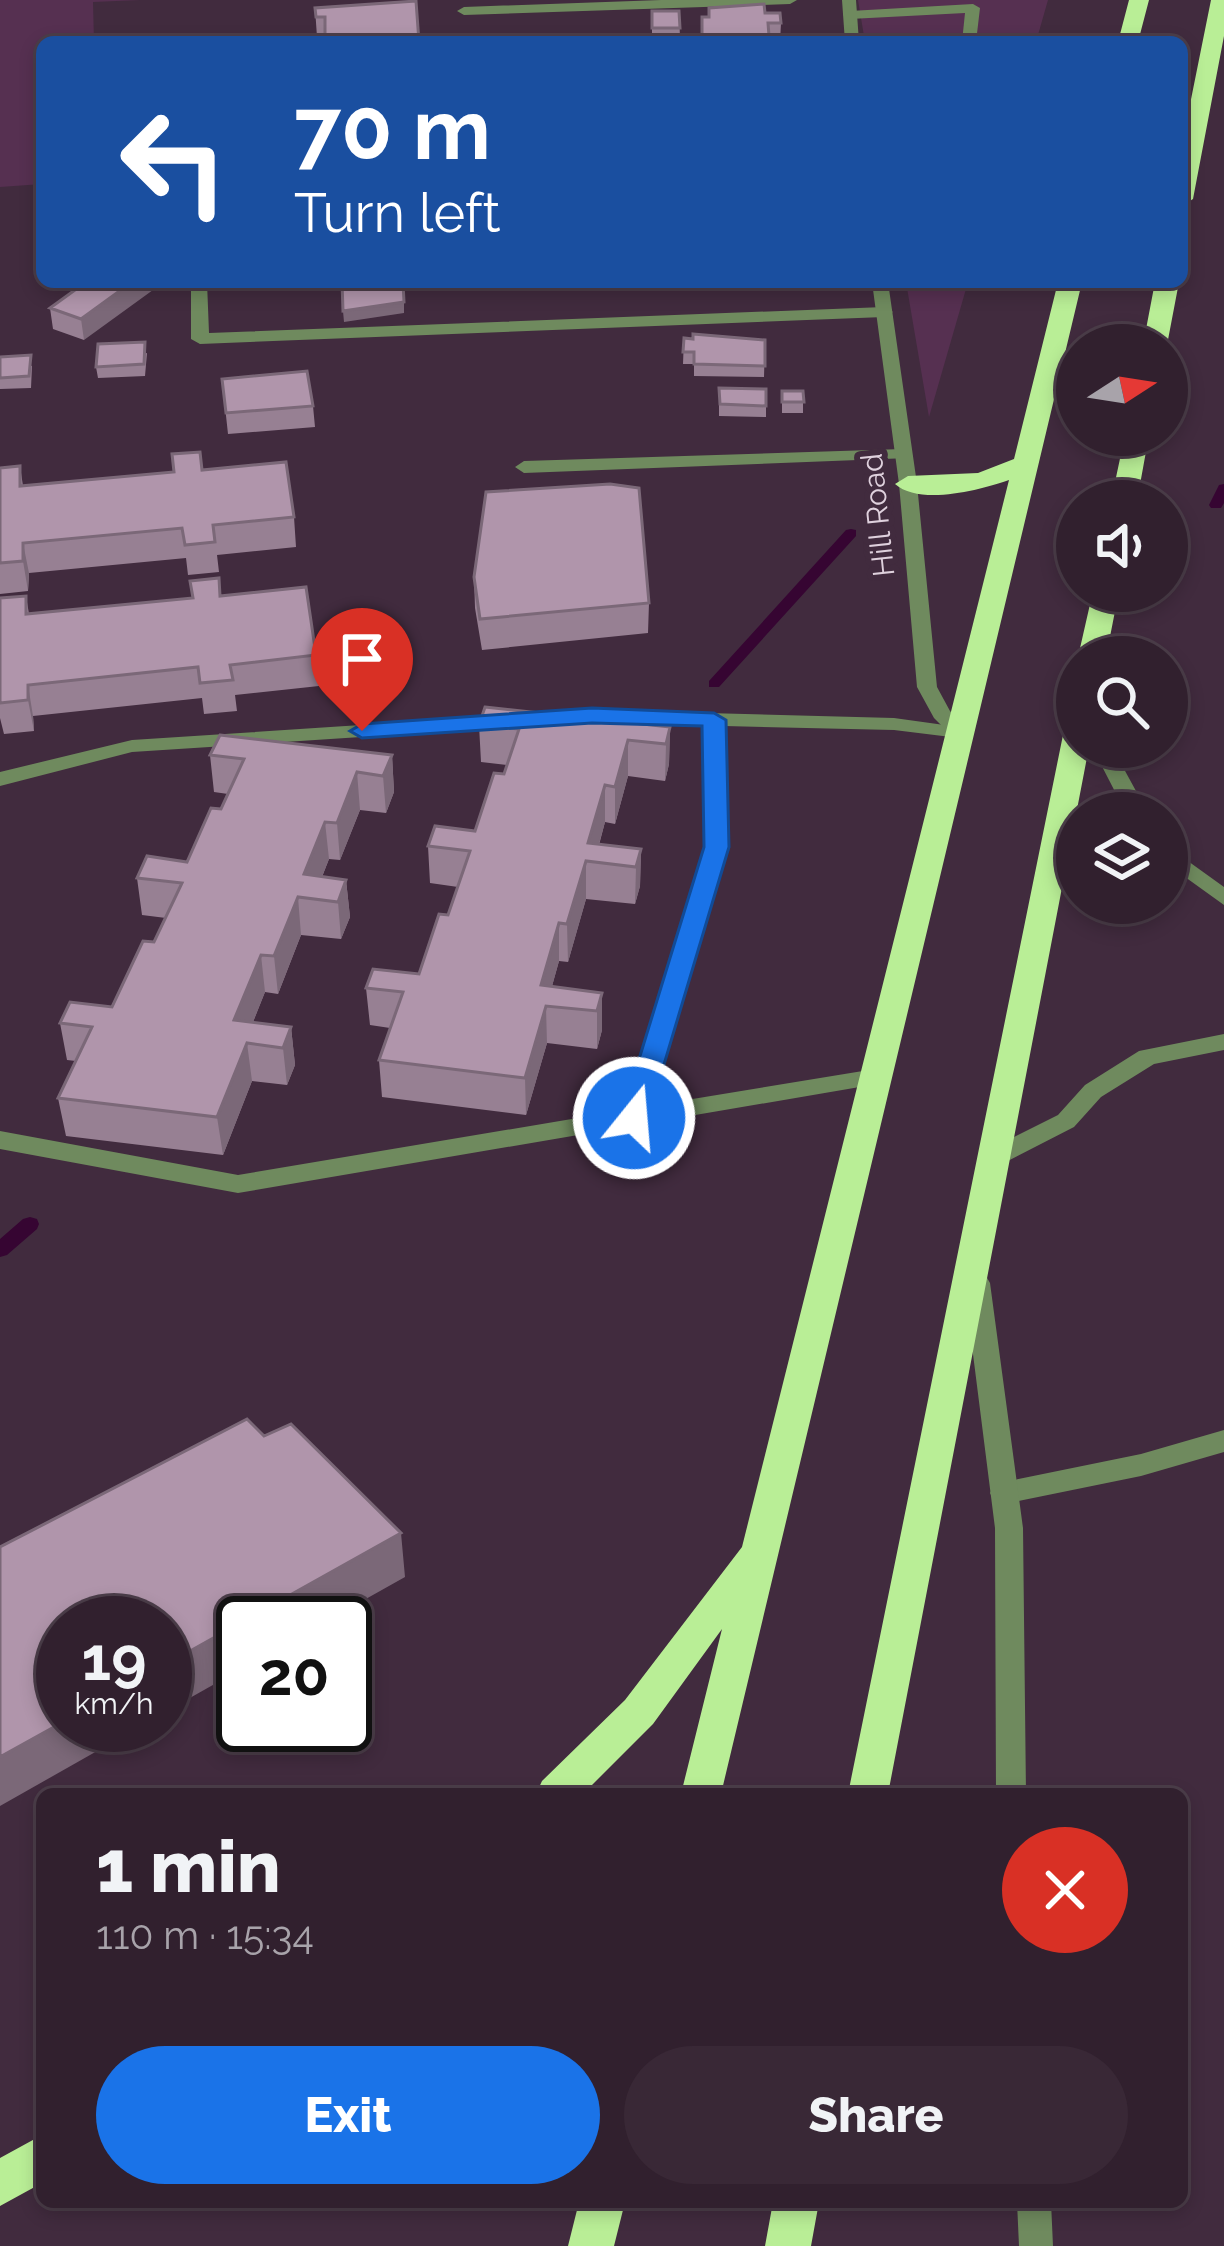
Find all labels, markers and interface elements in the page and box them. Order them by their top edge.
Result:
text: 70 m [294,80,491,179]
icon: left [96,84,252,240]
text: Turn left [294,181,501,245]
north arrow [1056,324,1188,456]
map controls [1056,324,1188,924]
street label: Hill Road [854,452,901,578]
button: sound [1056,480,1188,612]
pin [311,608,413,731]
icon: arrive [329,626,395,692]
button: search [1056,636,1188,768]
button: layers [1056,792,1188,924]
position arrow [571,1055,697,1181]
speed limit sign: 20 [216,1596,372,1752]
text: 19 [82,1624,146,1694]
text: km/h [74,1686,154,1721]
text: 1 min [96,1824,281,1909]
button: close [1002,1827,1128,1953]
text: 110 m · 15:34 [96,1912,314,1958]
button: Exit [96,2046,600,2184]
button: Share [624,2046,1128,2184]

